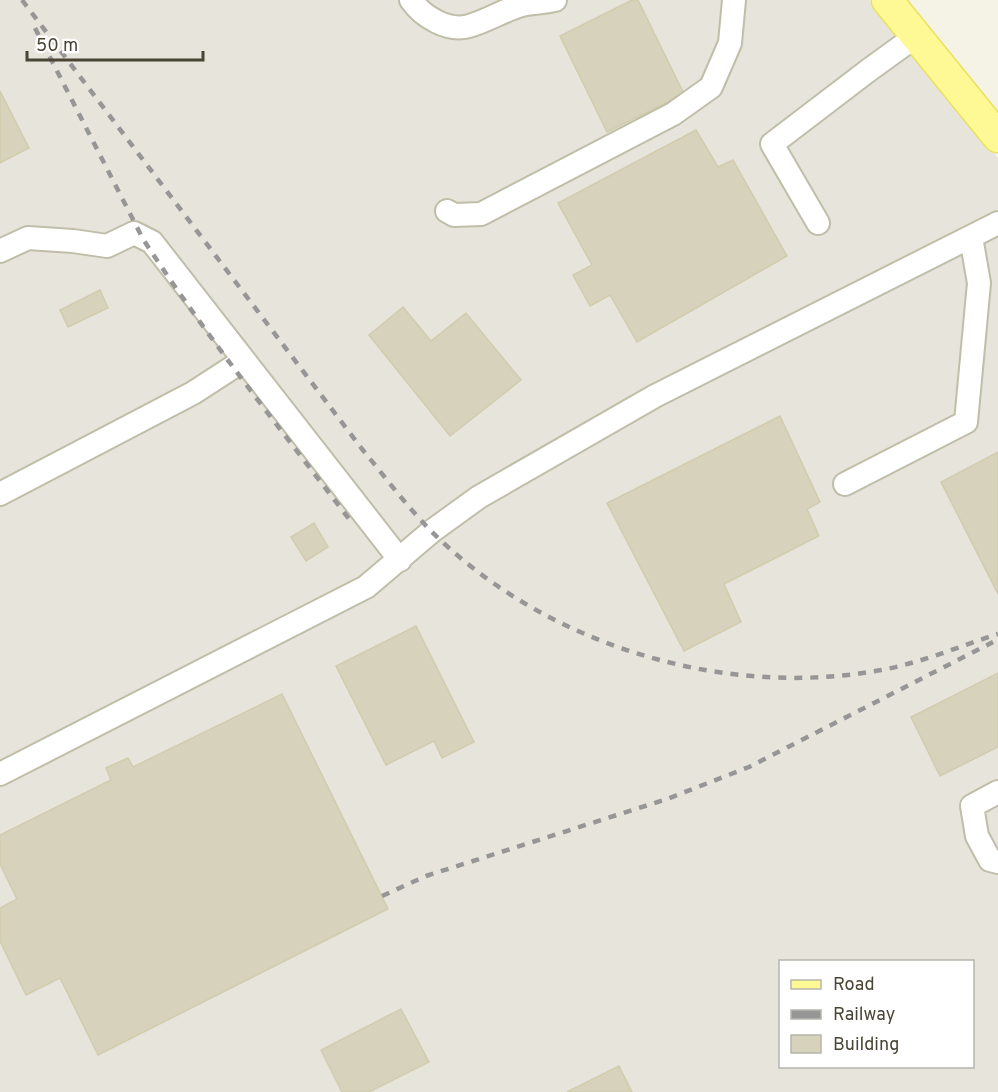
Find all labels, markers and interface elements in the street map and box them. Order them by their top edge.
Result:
scale bar [27,24,202,62]
text: 50 m [36,35,78,58]
legend [779,960,974,1068]
text: Road [833,974,875,997]
text: Railway [833,1004,895,1027]
text: Building [833,1034,899,1057]

